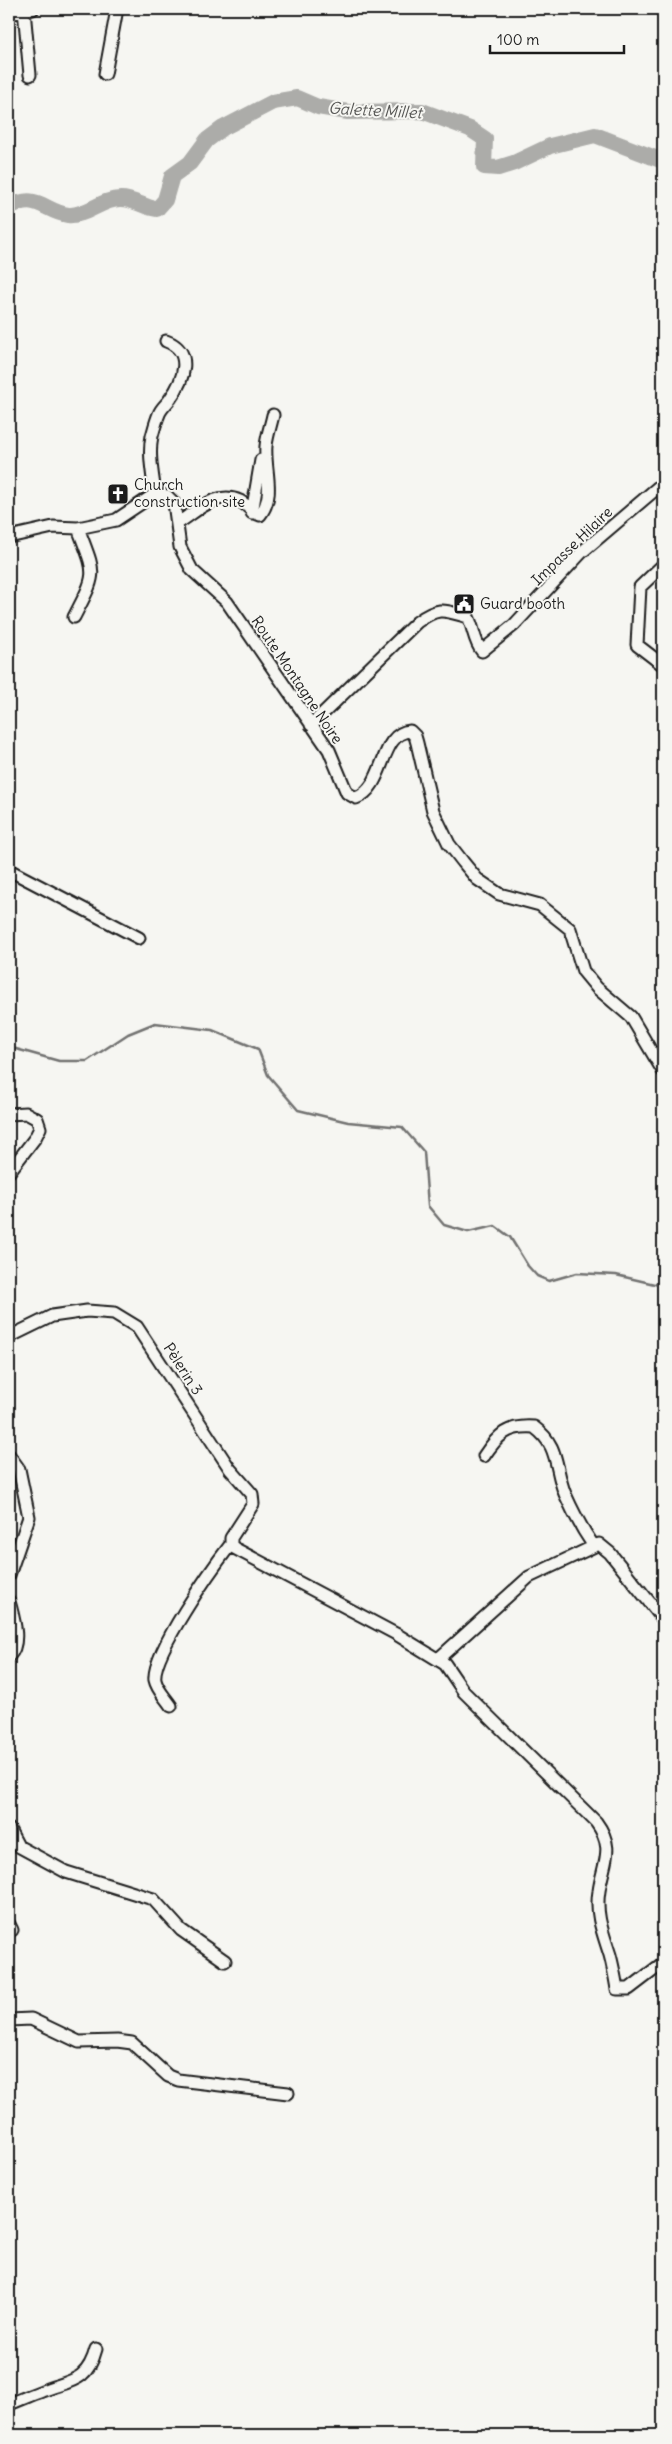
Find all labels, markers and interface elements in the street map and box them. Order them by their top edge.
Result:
scale bar [490,22,623,54]
text: 100 m [497,30,539,49]
water label: Galette Millet [328,98,425,123]
place label: Church construction site [134,475,245,511]
church icon: Church construction site [106,482,130,506]
street label: Impasse Hilaire [527,502,616,589]
public building icon: Guard booth [452,592,476,616]
place label: Guard booth [480,594,566,613]
street label: Route Montagne Noire [248,612,347,747]
street label: Pèlerin 3 [160,1339,207,1398]

